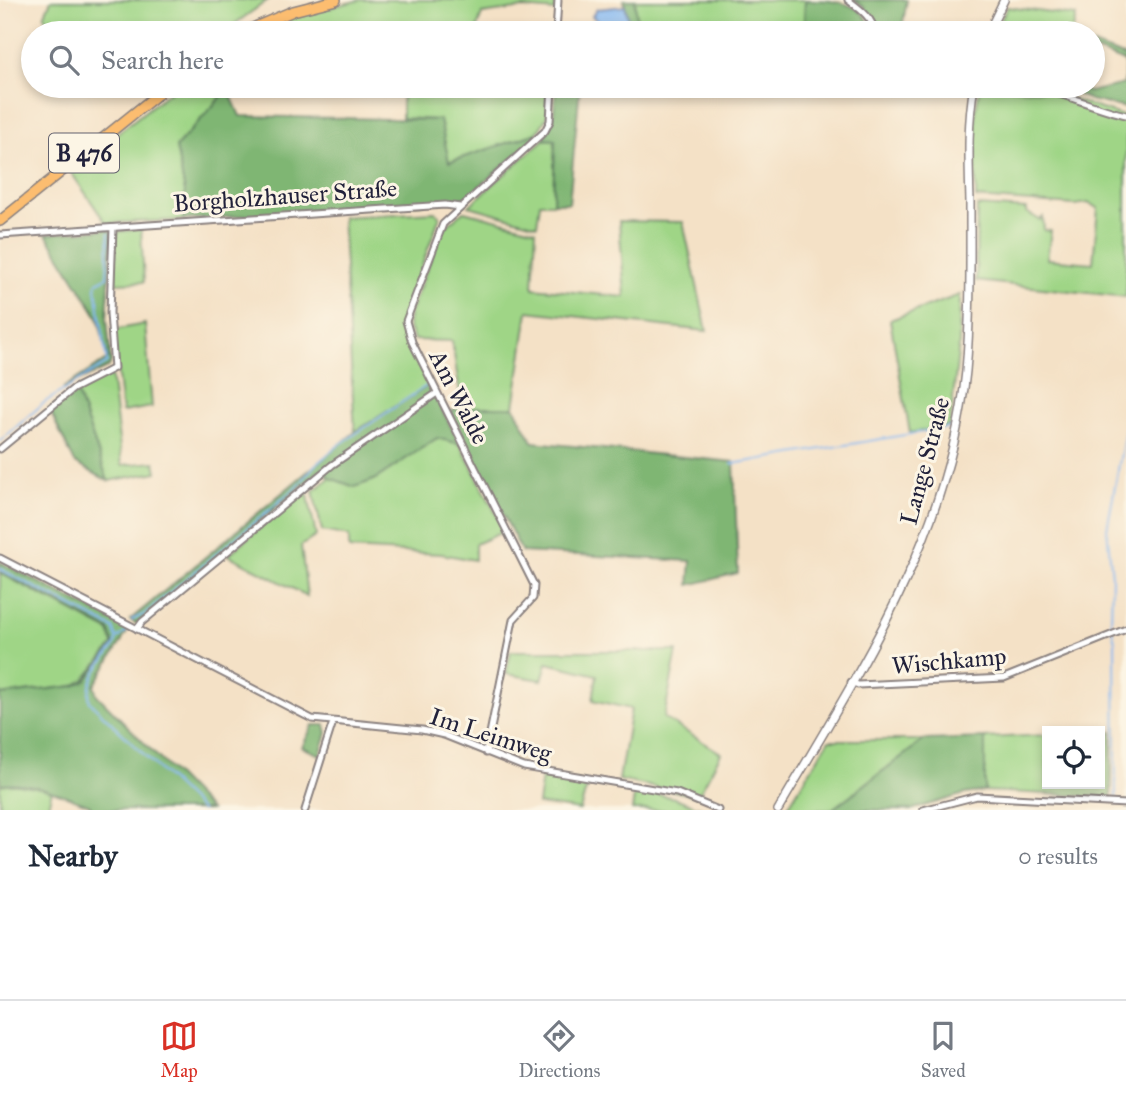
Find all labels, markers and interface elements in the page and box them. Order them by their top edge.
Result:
search box [21,21,1105,98]
icon: search [45,41,83,79]
text: Search here [101,44,224,76]
road number: B 476 [49,134,119,172]
street label: Borgholzhauser Straße [172,173,398,219]
street label: Am Walde [422,344,495,449]
street label: Lange Straße [894,394,956,528]
street label: Wischkamp [890,641,1008,681]
street label: Im Leimweg [426,701,557,769]
map controls [1042,726,1105,789]
button: locate [1042,726,1105,789]
text: Nearby [28,838,118,874]
text: 0 results [1018,842,1098,870]
tab: Map [160,1017,198,1082]
tab: Directions [518,1017,600,1082]
tab: Saved [921,1017,966,1082]

